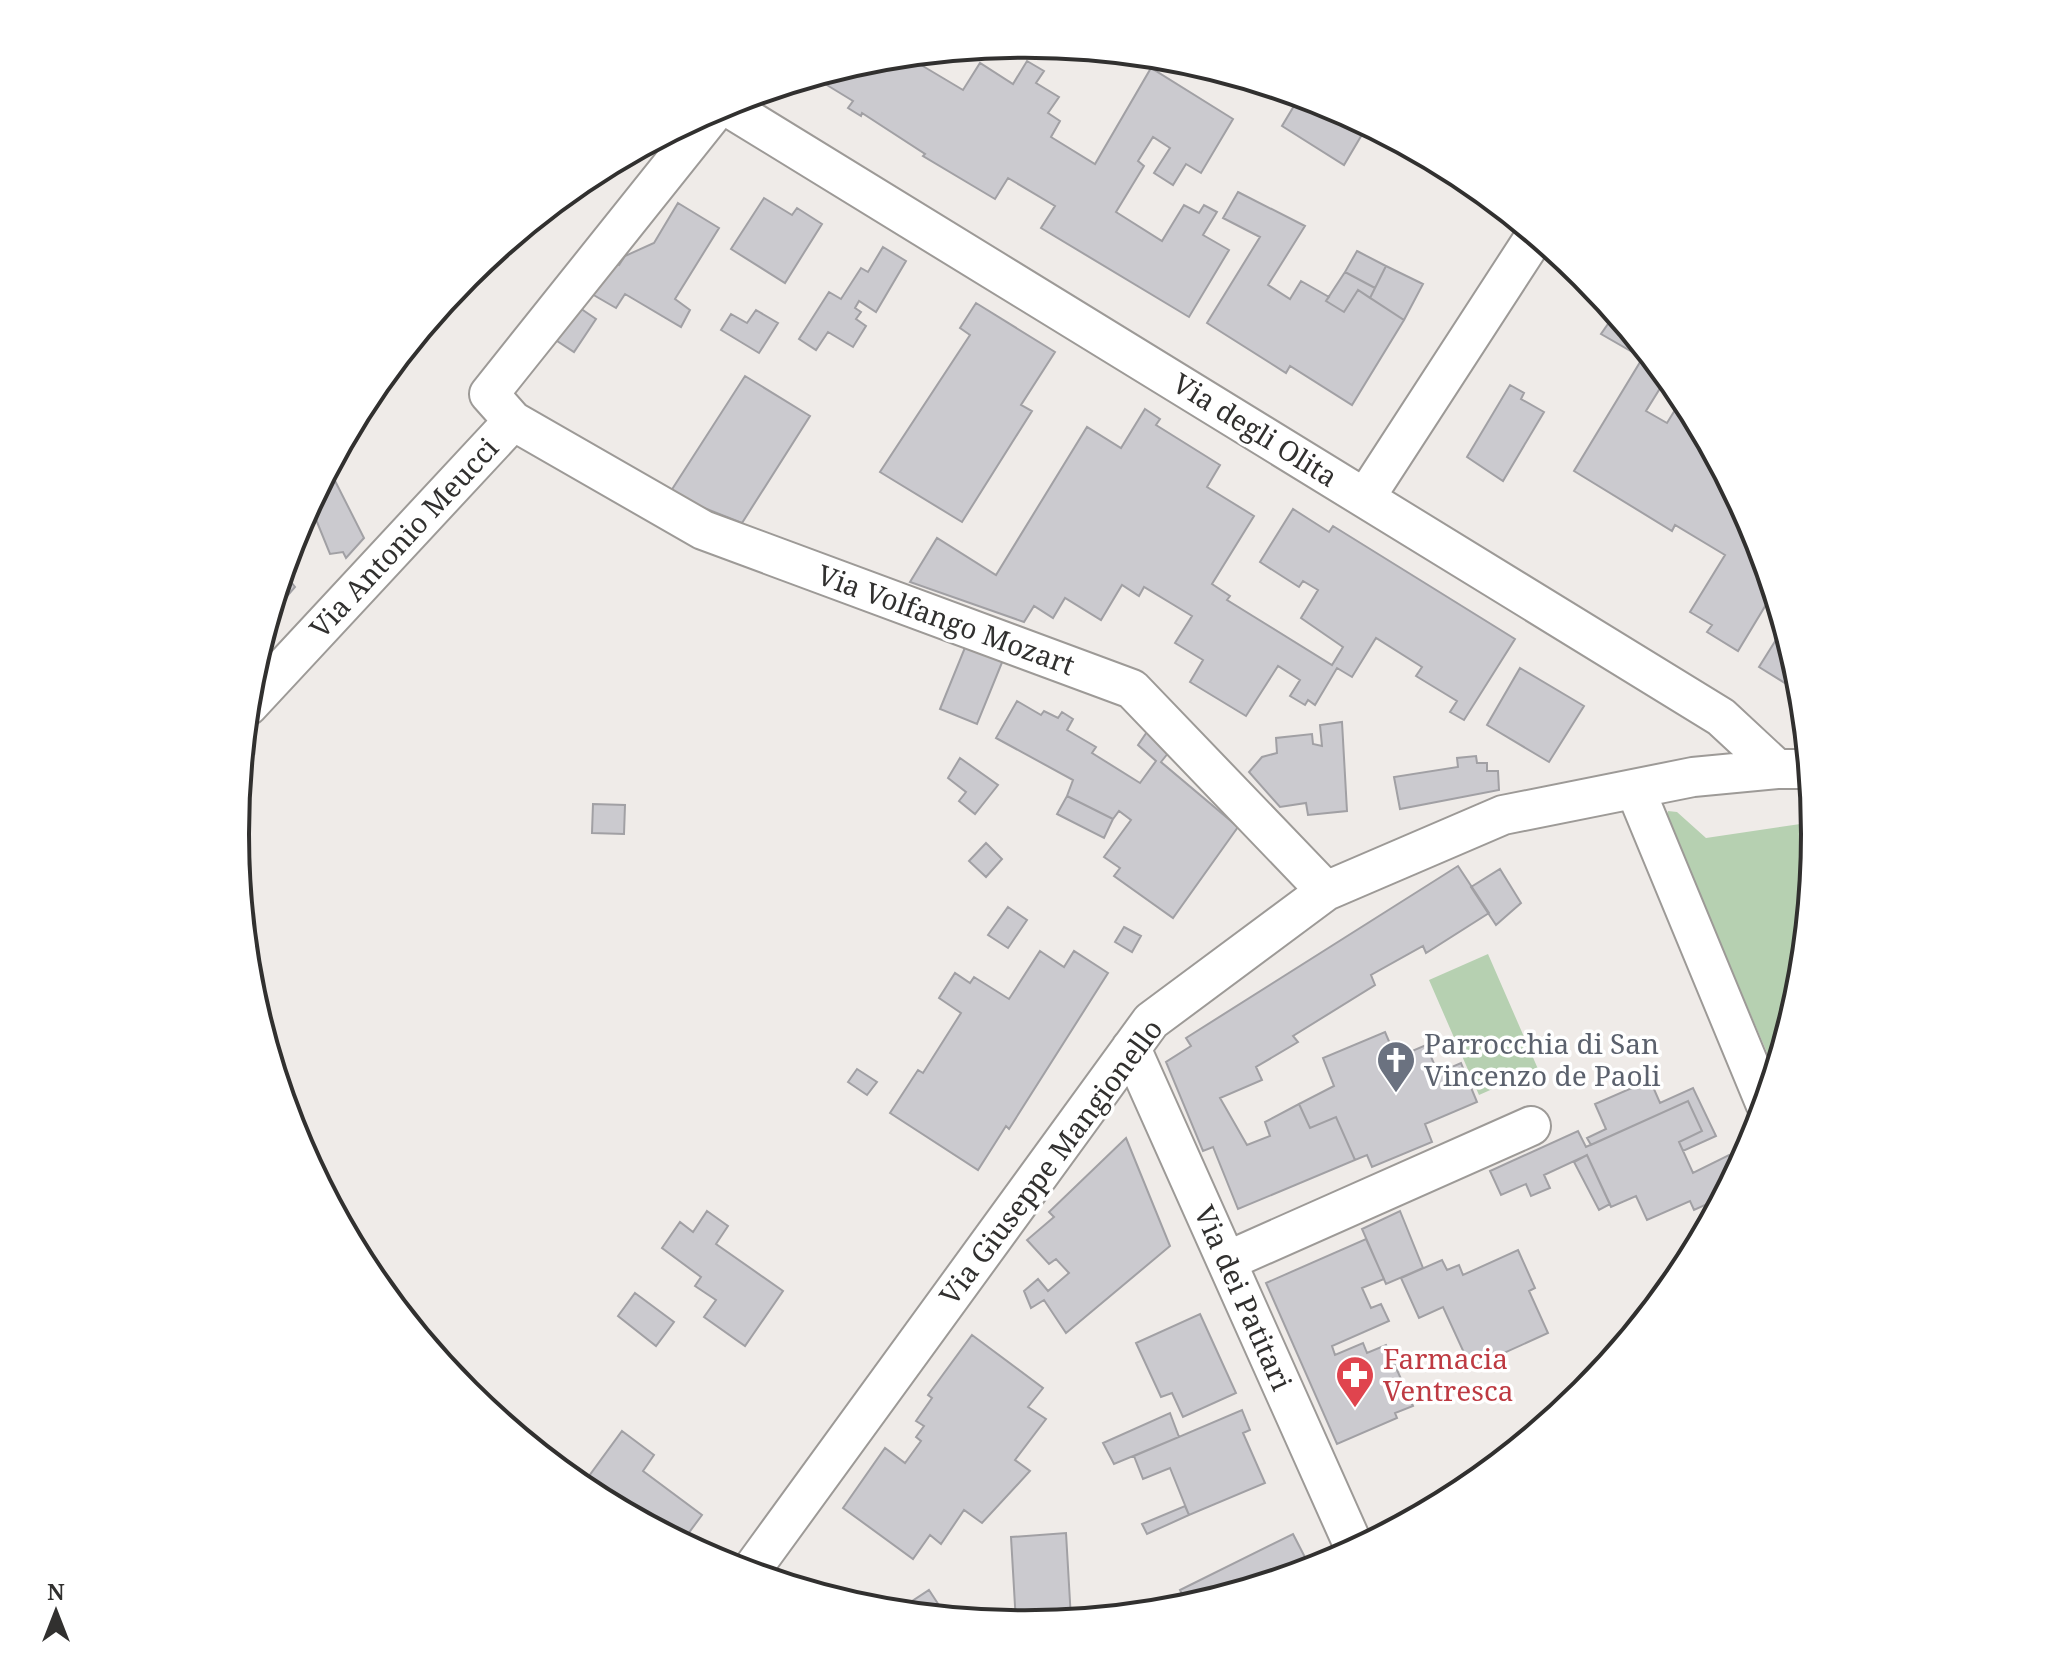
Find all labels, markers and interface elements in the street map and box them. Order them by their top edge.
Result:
street label: Via degli Olita [1166,363,1345,495]
street label: Via Antonio Meucci [300,429,506,646]
street label: Via Volfango Mozart [812,555,1080,683]
street label: Via Giuseppe Mangionello [930,1011,1170,1312]
place label: Parrocchia di San Vincenzo de Paoli [1424,1024,1660,1094]
church icon: Parrocchia di San Vincenzo de Paoli [1375,1039,1417,1094]
street label: Via dei Patitari [1186,1199,1302,1396]
place label: Farmacia Ventresca [1383,1339,1513,1409]
pharmacy icon: Farmacia Ventresca [1334,1354,1376,1409]
north arrow [16,1572,96,1652]
text: N [47,1576,65,1606]

